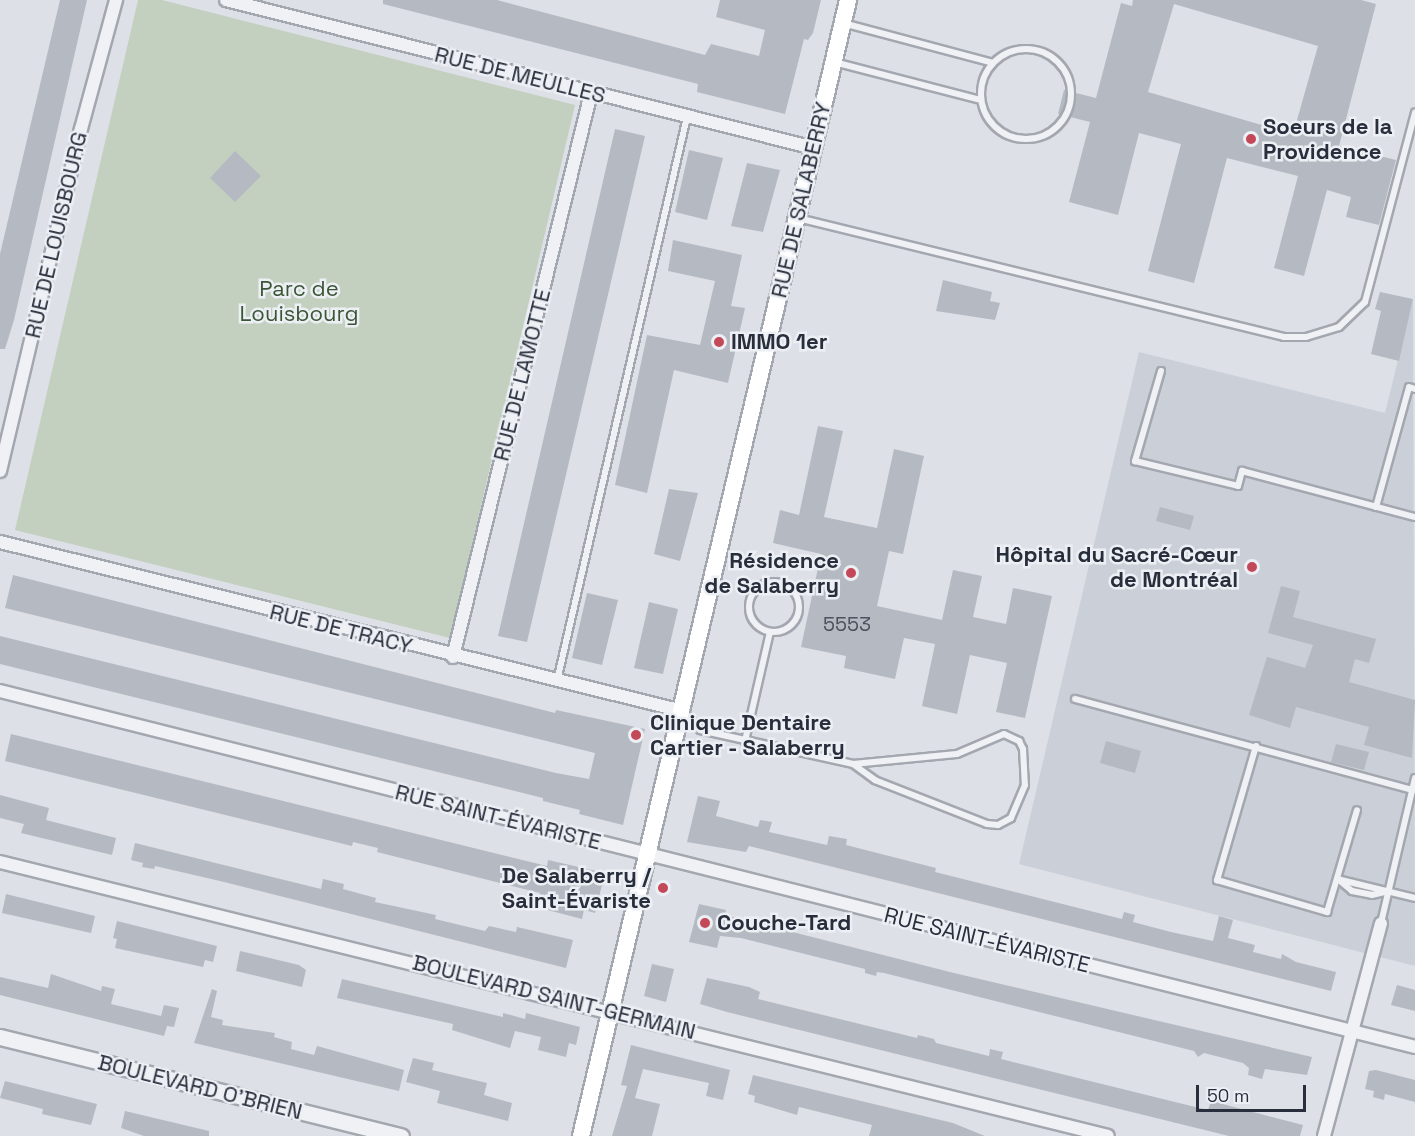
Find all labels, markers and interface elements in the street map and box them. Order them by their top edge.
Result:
street label: RUE DE MEULLES [432,41,608,109]
street label: RUE DE SALABERRY [766,100,836,300]
place label: Soeurs de la Providence [1263,113,1392,164]
street label: RUE DE LOUISBOURG [19,129,93,341]
marker: Soeurs de la Providence [1244,132,1258,146]
park label: Parc de Louisbourg [239,275,359,326]
street label: RUE DE LAMOTTE [488,286,556,464]
place label: IMMO 1er [731,329,827,355]
marker: IMMO 1er [712,335,726,349]
place label: Hôpital du Sacré-Cœur de Montréal [996,541,1238,592]
place label: Résidence de Salaberry [704,547,839,598]
marker: Hôpital du Sacré-Cœur de Montréal [1243,558,1261,576]
marker: Résidence de Salaberry [844,566,858,580]
street label: RUE DE TRACY [267,598,415,660]
house number: 5553 [823,612,871,636]
place label: Clinique Dentaire Cartier - Salaberry [650,709,846,760]
marker: Clinique Dentaire Cartier - Salaberry [627,726,645,744]
street label: RUE SAINT-ÉVARISTE [392,779,604,855]
place label: De Salaberry / Saint-Évariste [502,862,651,914]
marker: De Salaberry / Saint-Évariste [656,881,670,895]
street label: RUE SAINT-ÉVARISTE [881,902,1093,978]
place label: Couche-Tard [717,910,851,936]
marker: Couche-Tard [698,916,712,930]
street label: BOULEVARD SAINT-GERMAIN [410,949,698,1045]
street label: BOULEVARD O'BRIEN [95,1049,305,1125]
scale bar [1199,1073,1308,1111]
text: 50 m [1207,1084,1249,1107]

